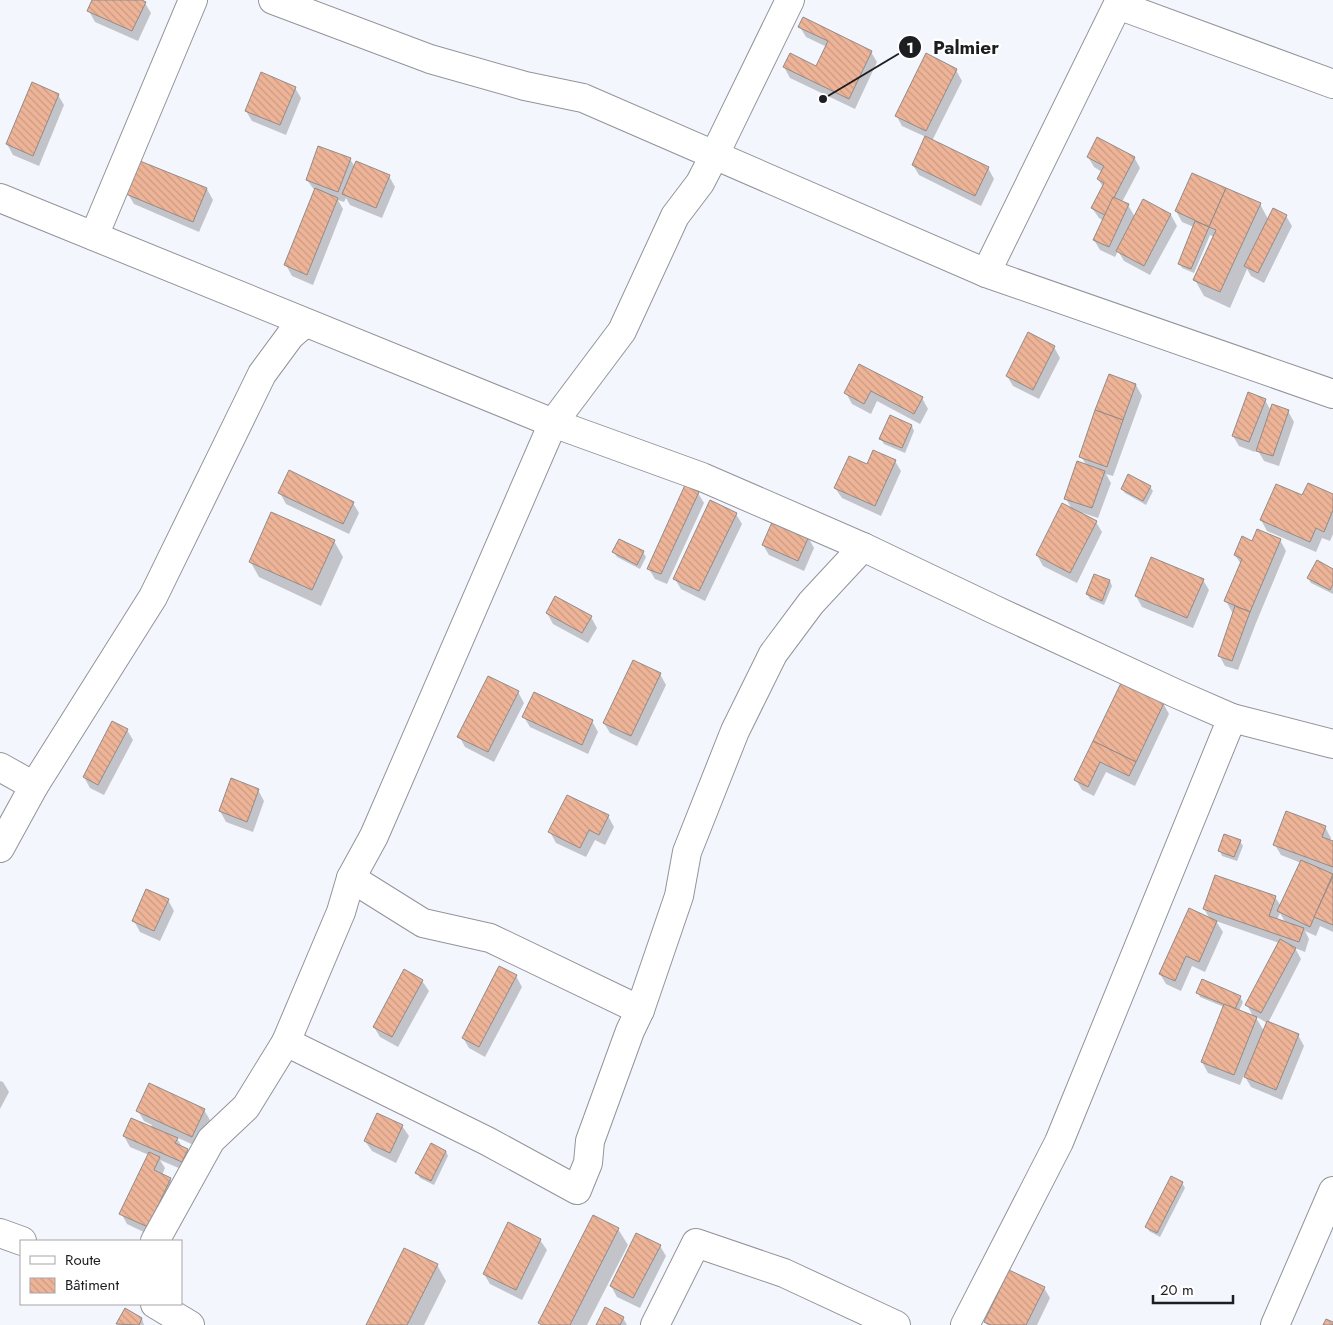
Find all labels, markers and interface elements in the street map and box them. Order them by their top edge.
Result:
callout: Palmier [898,30,1009,64]
text: Palmier [933,34,999,61]
text: 1 [906,37,914,59]
legend [20,1240,182,1305]
text: Route [65,1249,101,1271]
scale bar [1153,1272,1233,1304]
text: Bâtiment [65,1274,119,1296]
text: 20 m [1160,1279,1194,1301]

